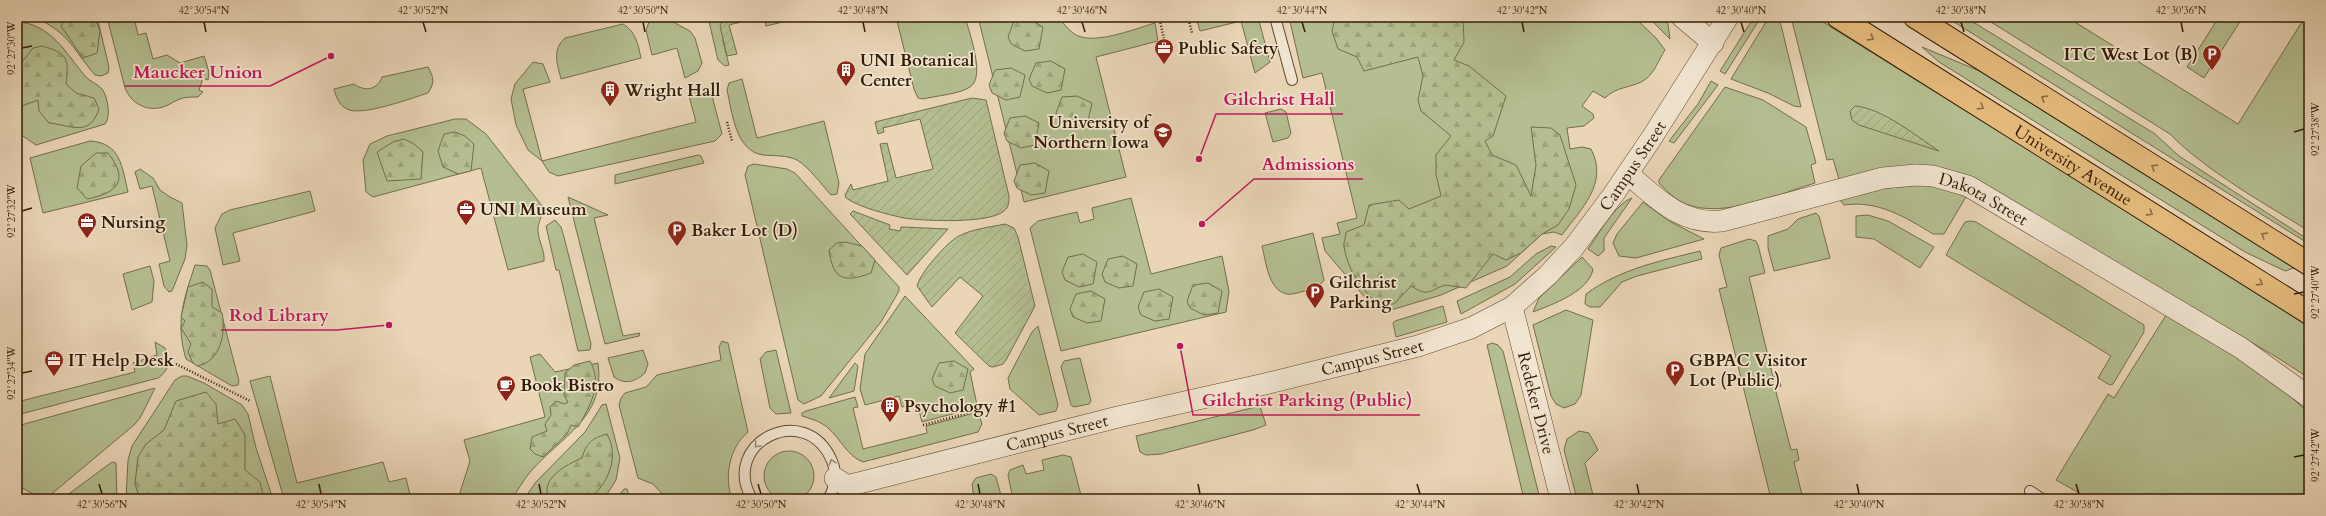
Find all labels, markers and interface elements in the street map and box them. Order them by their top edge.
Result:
text: 42°30'54"N [179,4,230,18]
text: 42°30'52"N [398,4,449,18]
text: 42°30'50"N [618,4,669,18]
text: 42°30'48"N [838,4,889,18]
text: 42°30'46"N [1057,4,1108,18]
text: 42°30'44"N [1277,4,1328,18]
text: 42°30'42"N [1497,4,1548,18]
text: 42°30'40"N [1716,4,1767,18]
text: 42°30'38"N [1936,4,1987,18]
text: 42°30'36"N [2156,4,2207,18]
text: 92°27'30"W [5,20,19,75]
one-way arrow [1867,33,1874,40]
office icon: Public Safety [1153,37,1175,65]
place label: Public Safety [1178,37,1279,60]
place label: ITC West Lot (B) [2064,43,2198,66]
parking icon: ITC West Lot (B) [2201,43,2223,71]
place label: UNI Botanical Center [860,49,974,92]
callout: Maucker Union [125,56,270,86]
building icon: UNI Botanical Center [835,59,857,87]
text: Maucker Union [133,60,263,85]
building icon: Wright Hall [599,79,621,107]
place label: Wright Hall [623,79,720,102]
callout: Gilchrist Hall [1216,84,1343,114]
text: Gilchrist Hall [1223,87,1335,112]
one-way arrow [2041,95,2048,102]
text: 92°27'38"W [2309,101,2323,156]
one-way arrow [1977,102,1984,110]
place label: University of Northern Iowa [1033,111,1152,154]
street label: Campus Street [1594,116,1672,215]
street label: University Avenue [2010,119,2137,211]
school or university icon: University of Northern Iowa [1152,121,1174,149]
callout: Admissions [1254,149,1363,179]
text: Admissions [1261,152,1355,177]
one-way arrow [2151,164,2158,171]
street label: Dakota Street [1936,167,2033,231]
text: 92°27'32"W [5,183,19,238]
office icon: UNI Museum [455,198,477,226]
place label: UNI Museum [480,198,587,221]
one-way arrow [2146,209,2153,216]
office icon: Nursing [76,211,98,239]
place label: Nursing [101,211,166,234]
parking icon: Baker Lot (D) [666,219,688,247]
place label: Baker Lot (D) [691,219,798,242]
one-way arrow [2261,233,2268,240]
text: 92°27'40"W [2309,264,2323,319]
place label: Gilchrist Parking [1329,271,1397,314]
one-way arrow [2256,278,2263,285]
parking icon: Gilchrist Parking [1304,281,1326,309]
callout: Rod Library [221,300,337,330]
text: Rod Library [229,303,330,328]
street label: Campus Street [1319,333,1427,381]
text: 92°27'34"W [5,345,19,400]
office icon: IT Help Desk [43,349,65,377]
place label: IT Help Desk [68,349,174,372]
street label: Redeker Drive [1512,349,1561,457]
place label: GBPAC Visitor Lot (Public) [1689,349,1807,392]
parking icon: GBPAC Visitor Lot (Public) [1664,359,1686,387]
cafe icon: Book Bistro [495,374,517,402]
place label: Book Bistro [520,374,614,397]
callout: Gilchrist Parking (Public) [1193,385,1420,415]
text: Gilchrist Parking (Public) [1202,388,1412,413]
building icon: Psychology #1 [879,395,901,423]
place label: Psychology #1 [904,395,1017,418]
street label: Campus Street [1003,408,1111,457]
text: 92°27'42"W [2309,427,2323,482]
one-way arrow [754,440,761,448]
one-way arrow [828,459,837,466]
text: 42°30'56"N [77,498,128,512]
text: 42°30'54"N [296,498,347,512]
text: 42°30'52"N [516,498,567,512]
text: 42°30'50"N [736,498,787,512]
text: 42°30'48"N [955,498,1006,512]
text: 42°30'46"N [1175,498,1226,512]
text: 42°30'44"N [1395,498,1446,512]
text: 42°30'42"N [1614,498,1665,512]
text: 42°30'40"N [1834,498,1885,512]
text: 42°30'38"N [2054,498,2105,512]

